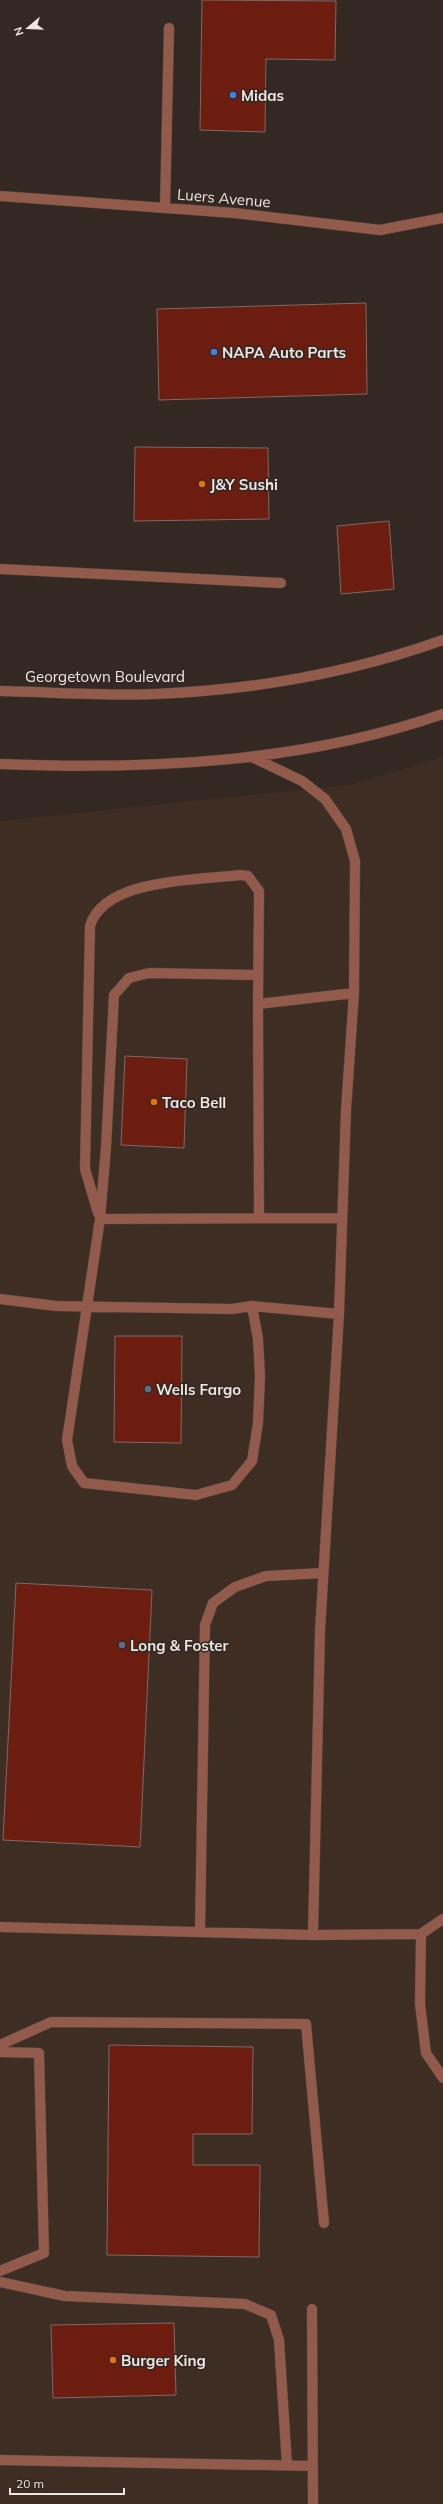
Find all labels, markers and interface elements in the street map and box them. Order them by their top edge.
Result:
north arrow [8,8,48,48]
text: N [11,25,27,37]
place label: Midas [241,86,284,105]
marker: Midas [228,90,238,100]
street label: Luers Avenue [176,184,272,212]
place label: NAPA Auto Parts [222,343,346,362]
marker: NAPA Auto Parts [209,347,219,357]
place label: J&Y Sushi [210,475,278,494]
marker: J&Y Sushi [197,479,207,489]
street label: Georgetown Boulevard [25,667,185,686]
place label: Taco Bell [162,1093,226,1112]
marker: Taco Bell [149,1097,159,1107]
place label: Wells Fargo [156,1380,241,1399]
marker: Wells Fargo [143,1384,153,1394]
place label: Long & Foster [130,1636,229,1655]
marker: Long & Foster [117,1640,127,1650]
place label: Burger King [121,2351,206,2370]
marker: Burger King [108,2355,118,2365]
scale bar [10,2470,124,2496]
text: 20 m [16,2476,44,2491]

